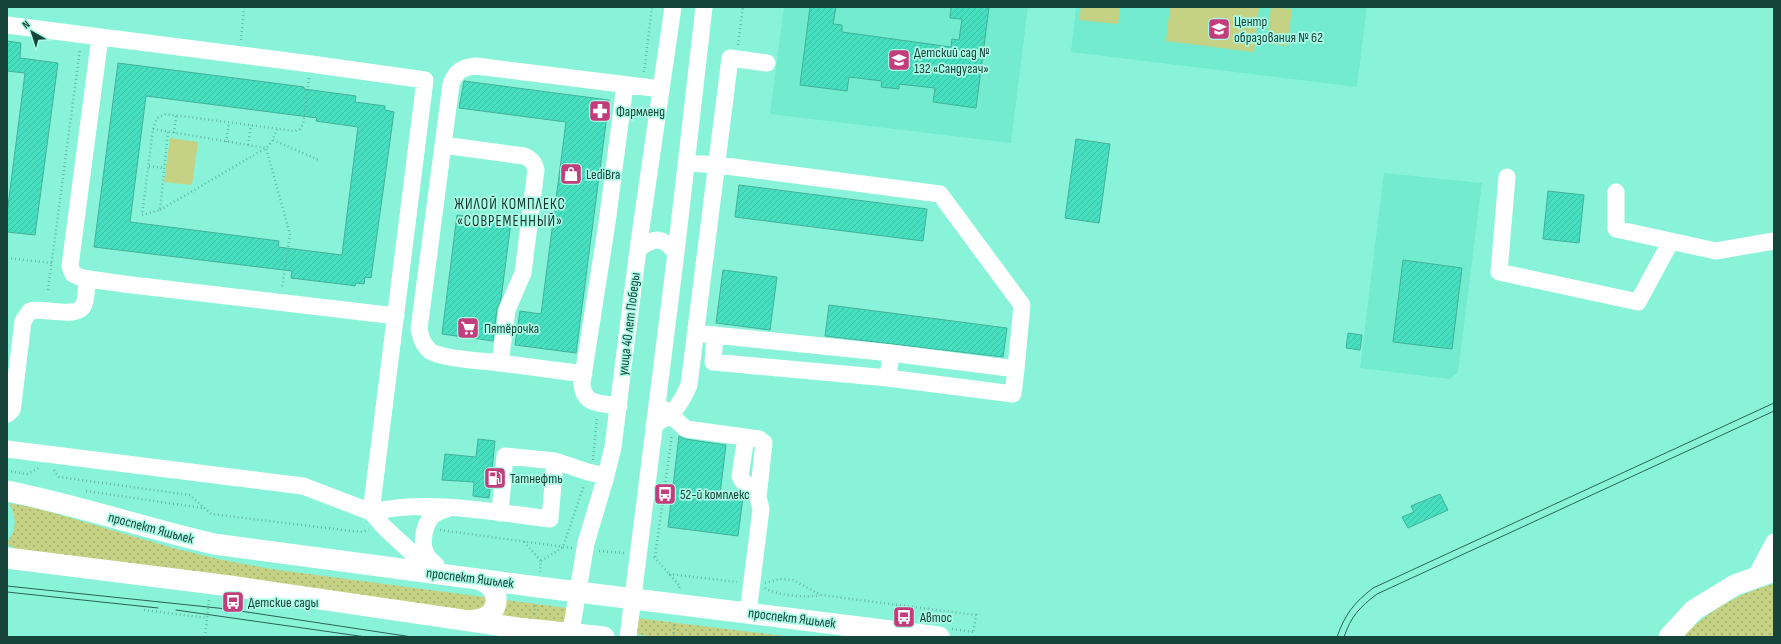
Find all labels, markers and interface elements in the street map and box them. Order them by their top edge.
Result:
north arrow [12,12,52,52]
place label: Центр образования № 62 [1234,13,1323,46]
school or university icon: Центр образования № 62 [1206,16,1232,42]
text: N [20,18,32,32]
place label: Детский сад № 132 «Сандугач» [914,44,990,77]
school or university icon: Детский сад № 132 «Сандугач» [886,47,912,73]
pharmacy icon: Фармленд [587,98,613,124]
place label: Фармленд [616,103,665,120]
shop icon: LediBra [558,161,584,187]
place label: LediBra [586,166,621,183]
district label: ЖИЛОЙ КОМПЛЕКС «СОВРЕМЕННЫЙ» [454,195,566,231]
street label: улица 40 лет Победы [614,271,644,377]
supermarket icon: Пятёрочка [455,315,481,341]
place label: Пятёрочка [484,320,539,337]
fuel station icon: Татнефть [482,465,508,491]
place label: Татнефть [510,470,563,487]
bus stop icon: 52-й комплекс [652,481,678,507]
place label: 52-й комплекс [680,486,750,503]
street label: проспект Яшьлек [106,508,196,548]
street label: проспект Яшьлек [425,564,515,592]
bus stop icon: Детские сады [220,589,246,615]
place label: Детские сады [248,594,319,611]
street label: проспект Яшьлек [747,604,837,632]
bus stop icon: Автос [891,604,917,630]
place label: Автос [919,609,952,626]

